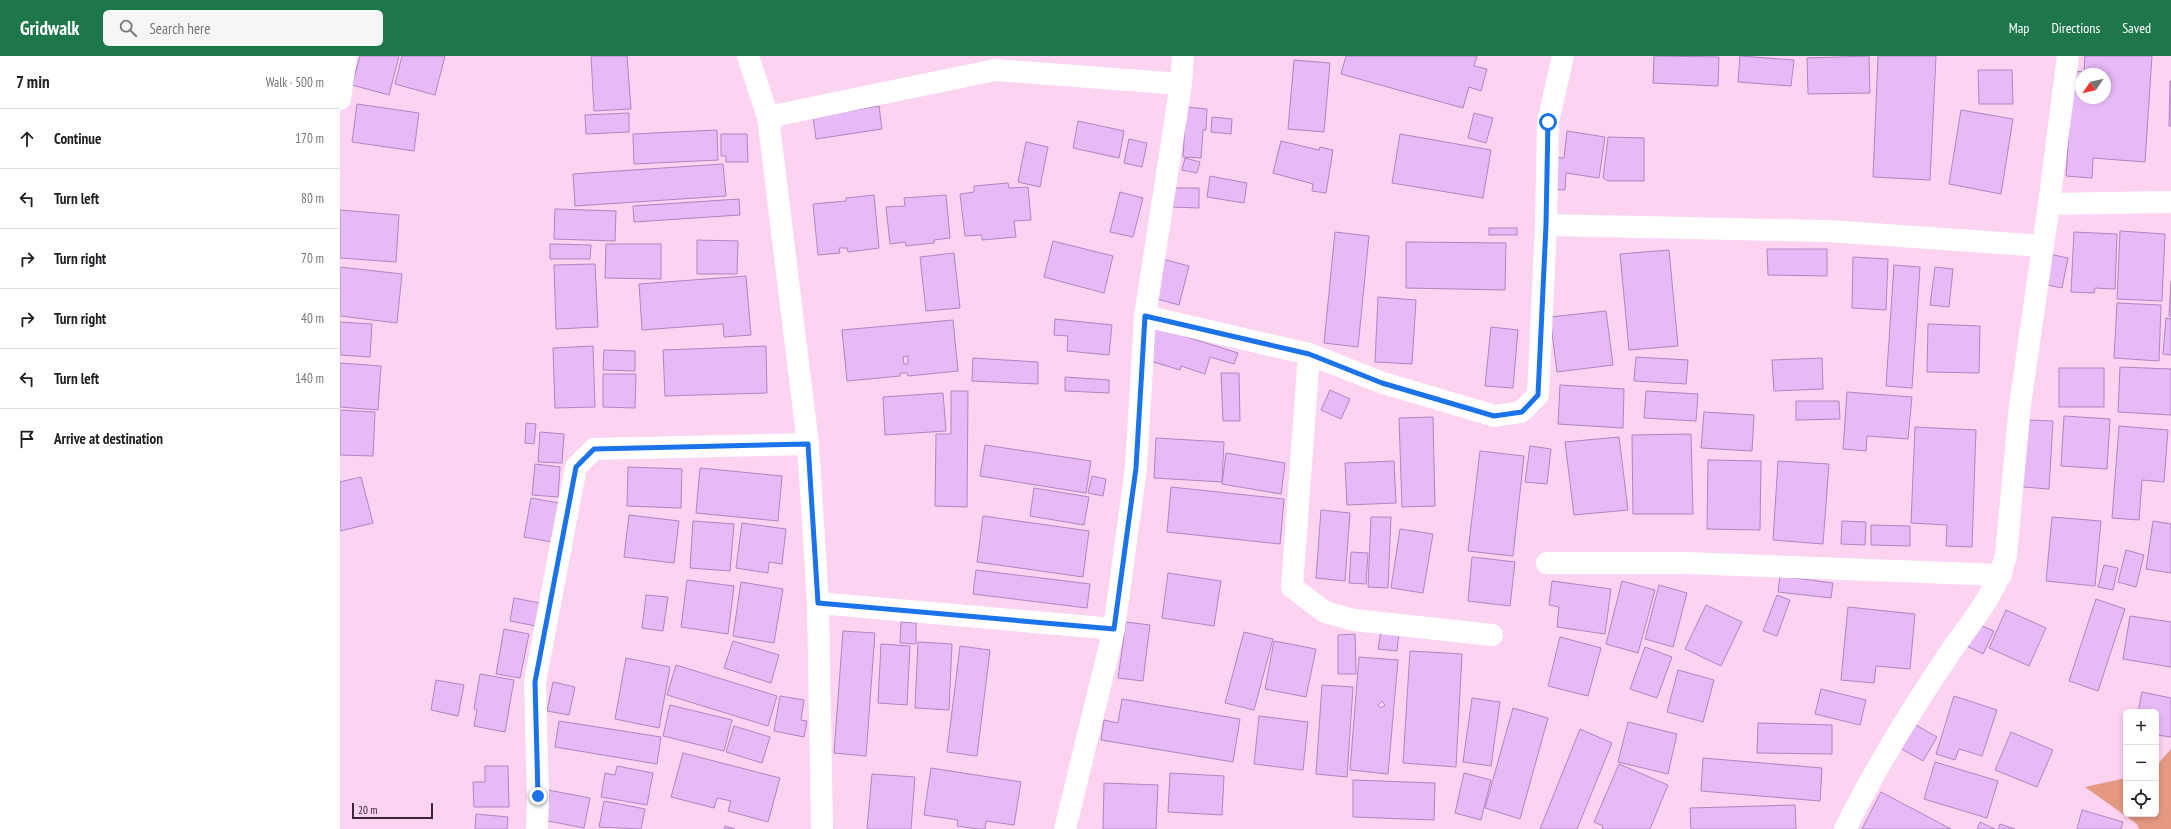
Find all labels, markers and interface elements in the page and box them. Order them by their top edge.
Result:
search box [103,10,383,46]
text: Gridwalk [20,16,79,40]
icon: search [117,17,139,39]
text: Search here [149,19,210,38]
text: Map [2009,19,2029,37]
text: Directions [2051,19,2100,37]
text: Saved [2122,19,2151,37]
north arrow [2075,68,2111,104]
text: 7 min [16,71,50,93]
text: Walk · 500 m [266,74,324,91]
route start [1539,113,1557,131]
icon: ahead [16,128,38,150]
text: Continue [54,129,101,148]
text: 170 m [295,130,324,147]
icon: left [16,188,38,210]
text: Turn left [54,189,99,208]
text: 80 m [301,190,324,207]
icon: right [16,248,38,270]
text: Turn right [54,249,106,268]
text: 70 m [301,250,324,267]
icon: right [16,308,38,330]
text: Turn right [54,309,106,328]
text: 40 m [301,310,324,327]
icon: left [16,368,38,390]
text: Turn left [54,369,99,388]
text: 140 m [295,370,324,387]
icon: arrive [16,428,38,450]
text: Arrive at destination [54,429,163,448]
map controls [2123,709,2159,817]
button: + [2123,709,2159,745]
button: − [2123,745,2159,781]
button: locate [2123,781,2159,817]
route end [529,787,547,805]
scale bar [352,801,433,820]
text: 20 m [358,803,377,817]

